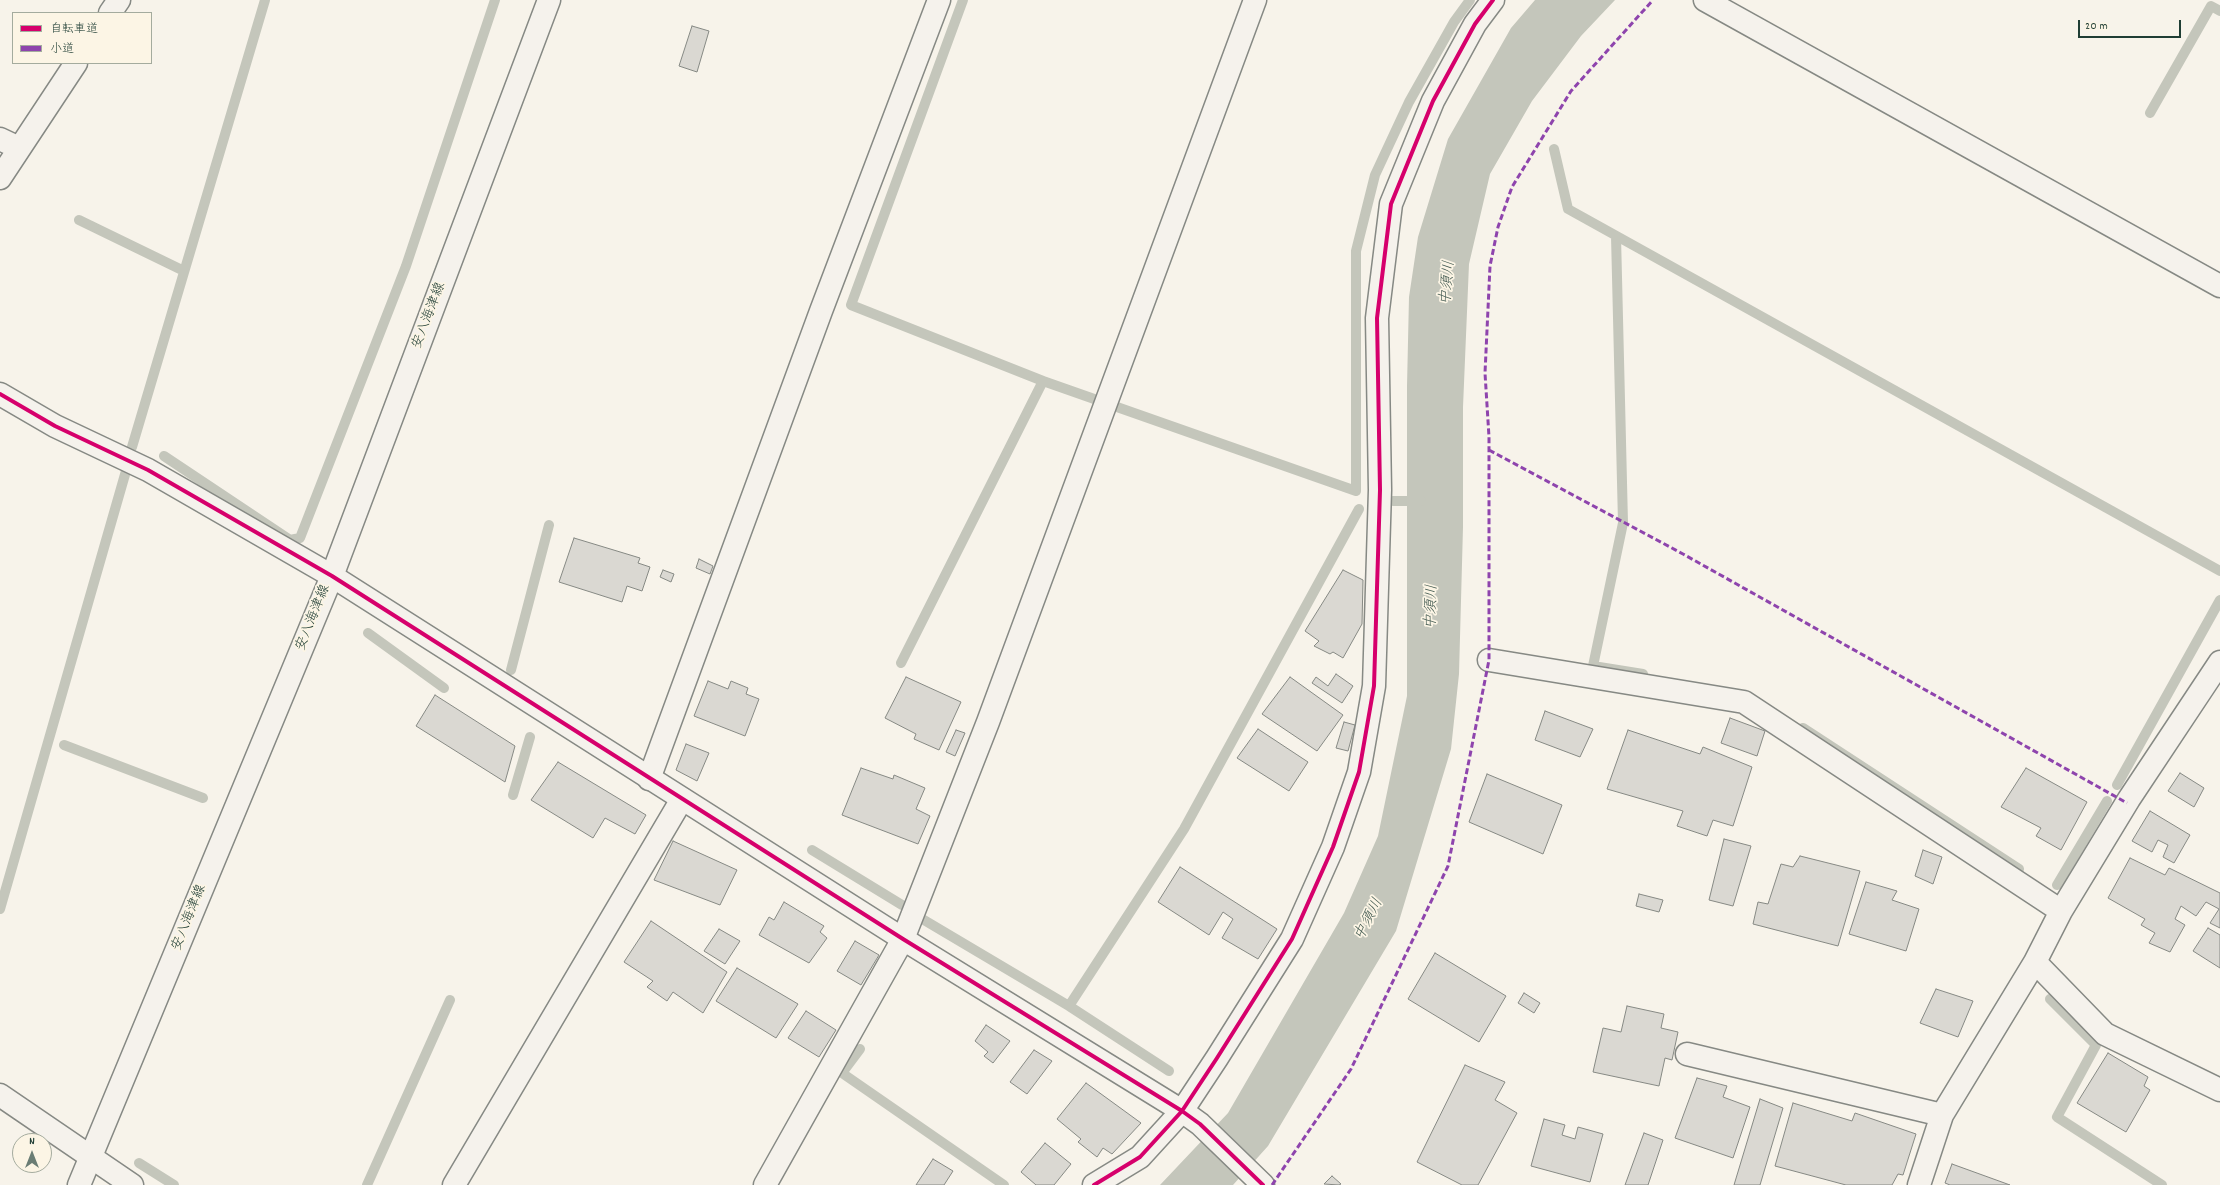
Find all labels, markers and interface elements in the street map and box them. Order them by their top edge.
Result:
legend [12,12,152,64]
scale bar [2080,12,2183,38]
text: 20 m [2085,18,2108,35]
text: 自転車道 [50,21,98,38]
text: 小道 [50,41,74,58]
water label: 中須川 [1438,260,1460,306]
street label: 安八海津線 [410,280,450,352]
street label: 安八海津線 [293,582,335,654]
water label: 中須川 [1423,584,1443,630]
street label: 安八海津線 [169,882,211,954]
water label: 中須川 [1352,896,1388,944]
north arrow [12,1133,52,1173]
text: N [29,1134,35,1150]

